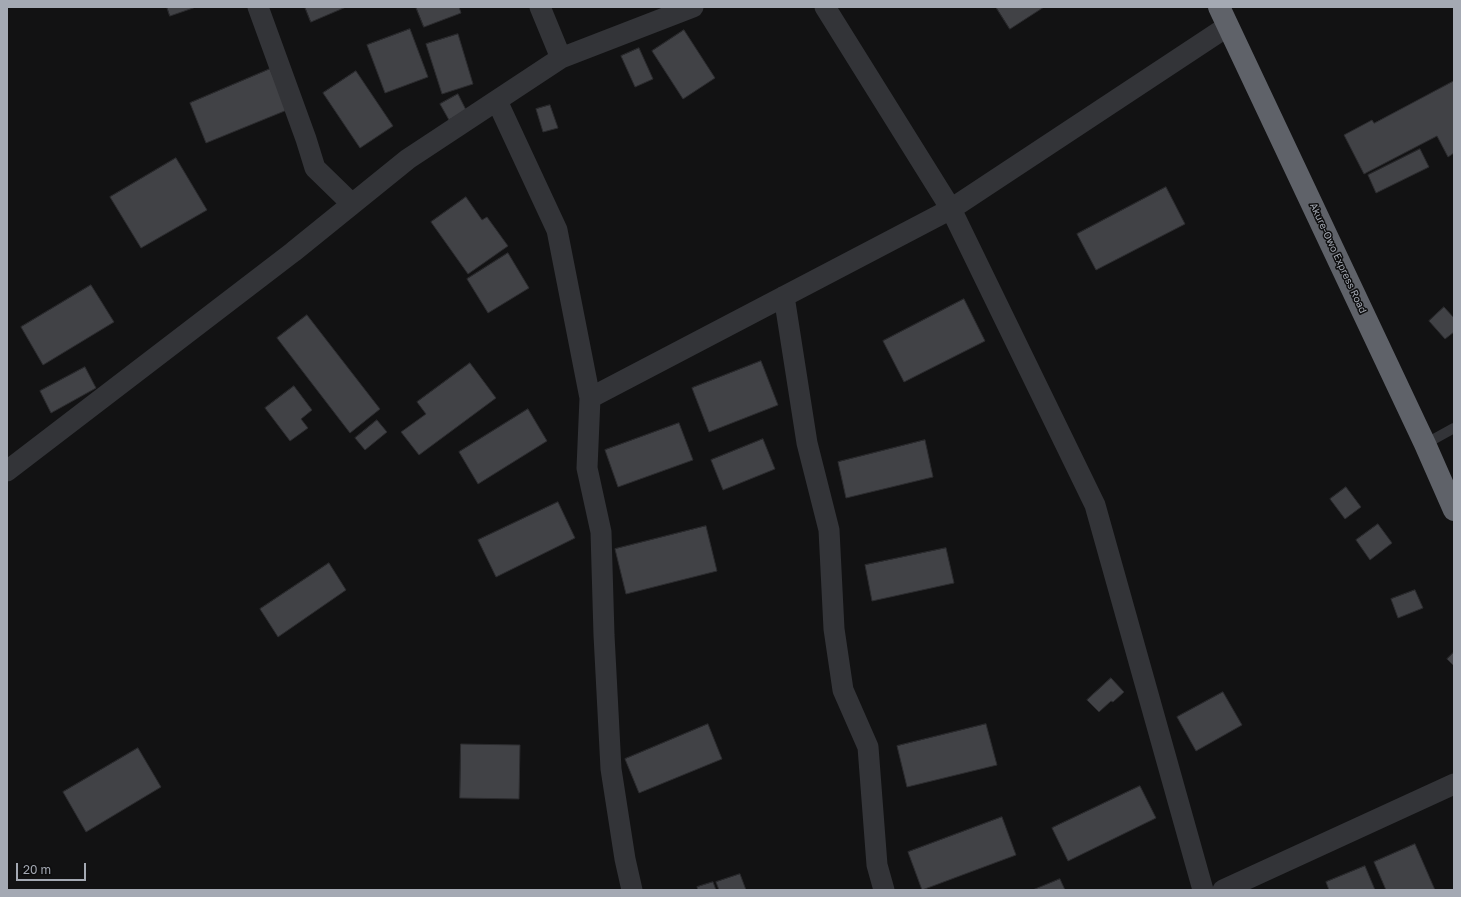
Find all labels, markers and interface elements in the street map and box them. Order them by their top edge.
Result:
street label: Akure-Owo Express Road [1307,201,1369,315]
scale bar [18,855,88,881]
text: 20 m [23,862,51,877]

